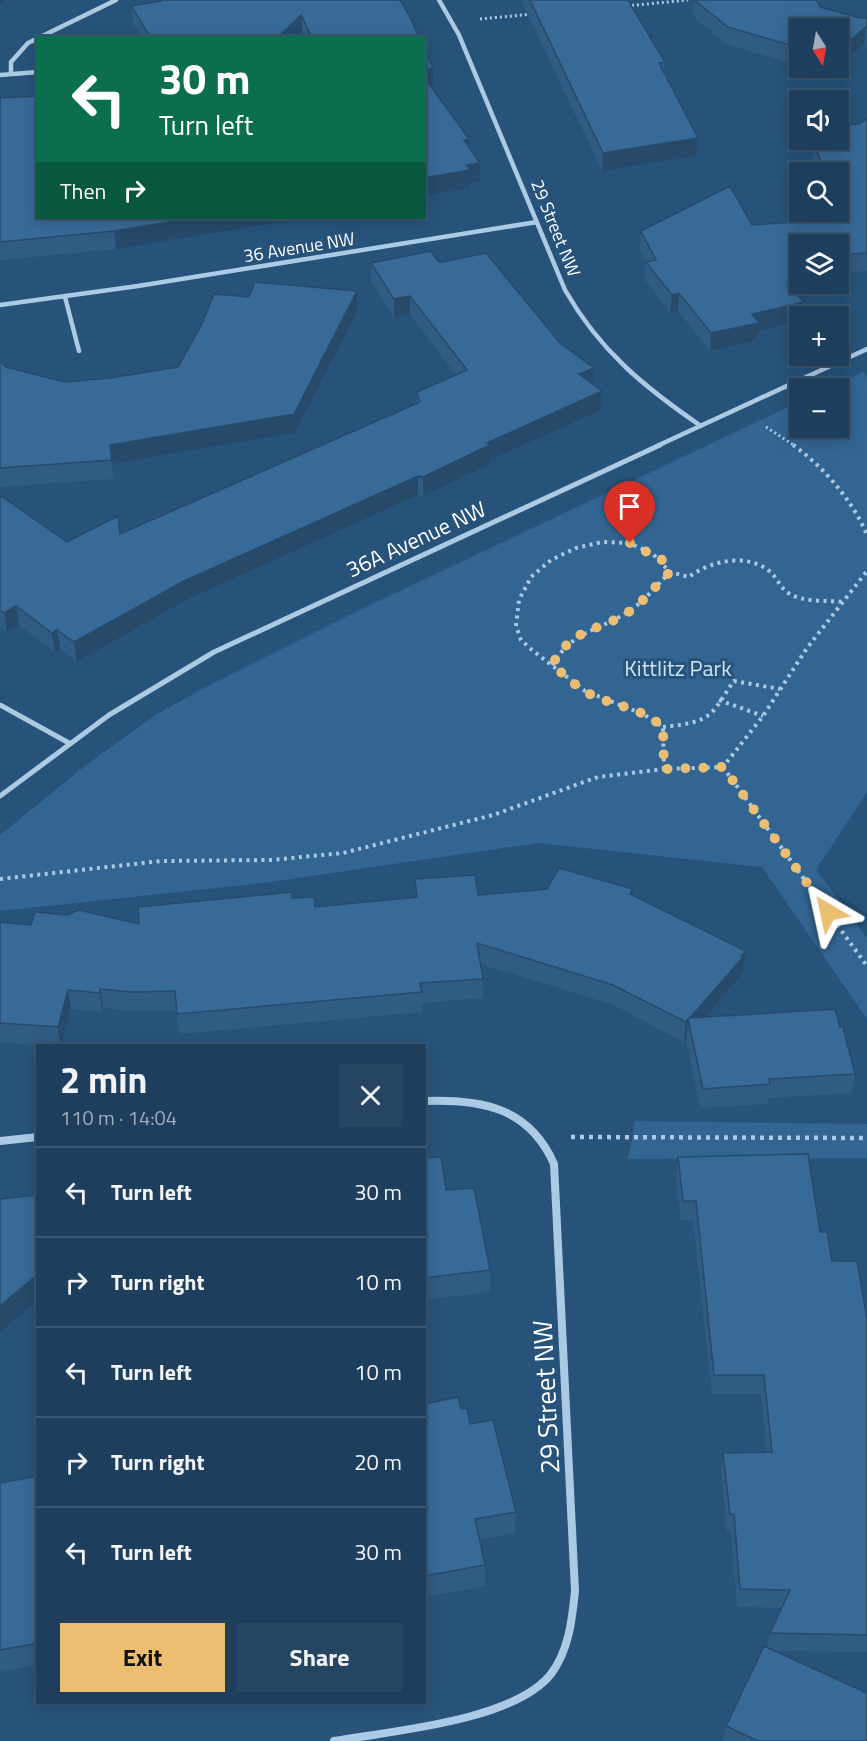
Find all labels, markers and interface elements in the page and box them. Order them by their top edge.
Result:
north arrow [789,18,849,78]
map controls [789,18,849,438]
text: 30 m [159,46,251,110]
icon: left [60,60,138,138]
button: sound [789,90,849,150]
text: Turn left [159,104,253,145]
button: search [789,162,849,222]
text: Then [60,174,106,208]
icon: right [118,174,151,207]
street label: 29 Street NW [524,175,588,281]
street label: 36 Avenue NW [241,225,357,269]
button: layers [789,234,849,294]
button: + [789,306,849,366]
button: − [789,378,849,438]
pin [604,481,655,543]
icon: arrive [613,490,646,523]
street label: 36A Avenue NW [341,492,491,586]
park label: Kittlitz Park [624,651,732,685]
position arrow [796,880,860,944]
text: 2 min [60,1052,147,1107]
button: close [339,1064,402,1127]
text: 110 m · 14:04 [60,1102,177,1133]
text: Turn left [111,1175,192,1209]
text: 30 m [354,1175,402,1209]
icon: left [60,1176,93,1209]
text: Turn right [111,1265,205,1299]
text: 10 m [354,1265,402,1299]
icon: right [60,1266,93,1299]
street label: 29 Street NW [520,1319,569,1475]
text: Turn left [111,1355,192,1389]
text: 10 m [354,1355,402,1389]
icon: left [60,1356,93,1389]
text: Turn right [111,1445,205,1479]
text: 20 m [354,1445,402,1479]
icon: right [60,1446,93,1479]
text: Turn left [111,1535,192,1569]
text: 30 m [354,1535,402,1569]
icon: left [60,1536,93,1569]
button: Exit [60,1623,225,1692]
button: Share [237,1623,402,1692]

